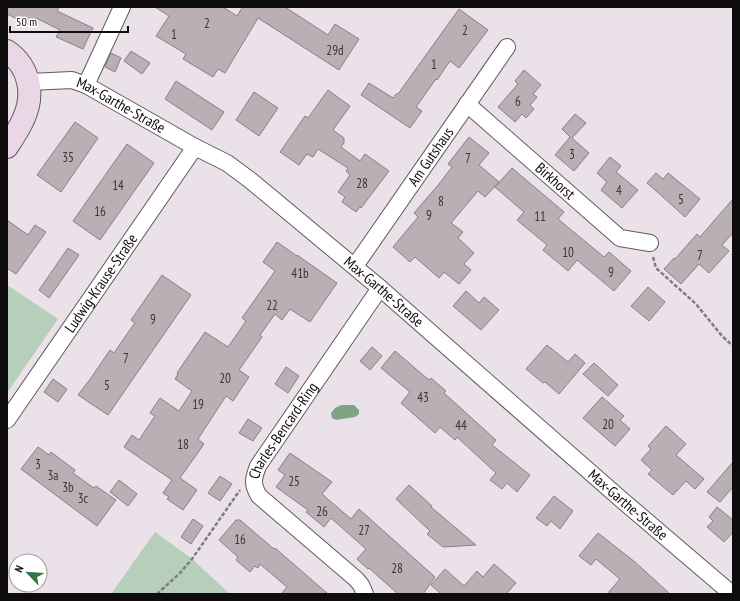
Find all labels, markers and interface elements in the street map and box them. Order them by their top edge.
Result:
scale bar [10,8,128,34]
text: 50 m [16,14,37,29]
house number: 2 [204,15,210,32]
house number: 2 [462,22,468,39]
house number: 1 [171,26,177,43]
house number: 29d [326,42,344,59]
house number: 1 [431,56,437,73]
street label: Max-Garthe-Straße [74,72,169,137]
house number: 6 [515,93,521,110]
street label: Am Gutshaus [403,123,457,190]
house number: 3 [569,146,575,163]
house number: 35 [62,149,74,166]
house number: 7 [465,150,471,167]
street label: Birkhorst [532,158,579,203]
house number: 28 [356,175,368,192]
house number: 14 [112,177,124,194]
house number: 4 [616,182,622,199]
house number: 5 [678,191,684,208]
house number: 8 [438,193,444,210]
house number: 16 [94,203,106,220]
house number: 9 [426,207,432,224]
house number: 11 [534,208,546,225]
street label: Ludwig-Krause-Straße [60,230,141,336]
house number: 10 [562,244,574,261]
house number: 7 [697,247,703,264]
street label: Max-Garthe-Straße [340,252,428,331]
house number: 9 [608,264,614,281]
house number: 41b [291,265,309,282]
house number: 22 [266,297,278,314]
house number: 9 [150,311,156,328]
house number: 7 [123,350,129,367]
house number: 20 [219,370,231,387]
house number: 5 [104,377,110,394]
street label: Charles-Bencard-Ring [244,378,322,481]
house number: 43 [417,389,429,406]
house number: 19 [192,396,204,413]
house number: 20 [602,416,614,433]
house number: 44 [455,417,467,434]
house number: 18 [177,436,189,453]
house number: 3 [35,456,41,473]
street label: Max-Garthe-Straße [584,465,672,544]
house number: 3a [47,467,59,484]
house number: 25 [288,473,300,490]
house number: 3b [62,479,74,496]
house number: 3c [78,490,89,507]
house number: 26 [316,503,328,520]
house number: 27 [358,522,370,539]
house number: 16 [234,531,246,548]
north arrow [8,553,48,593]
house number: 28 [391,560,403,577]
text: N [11,563,27,574]

